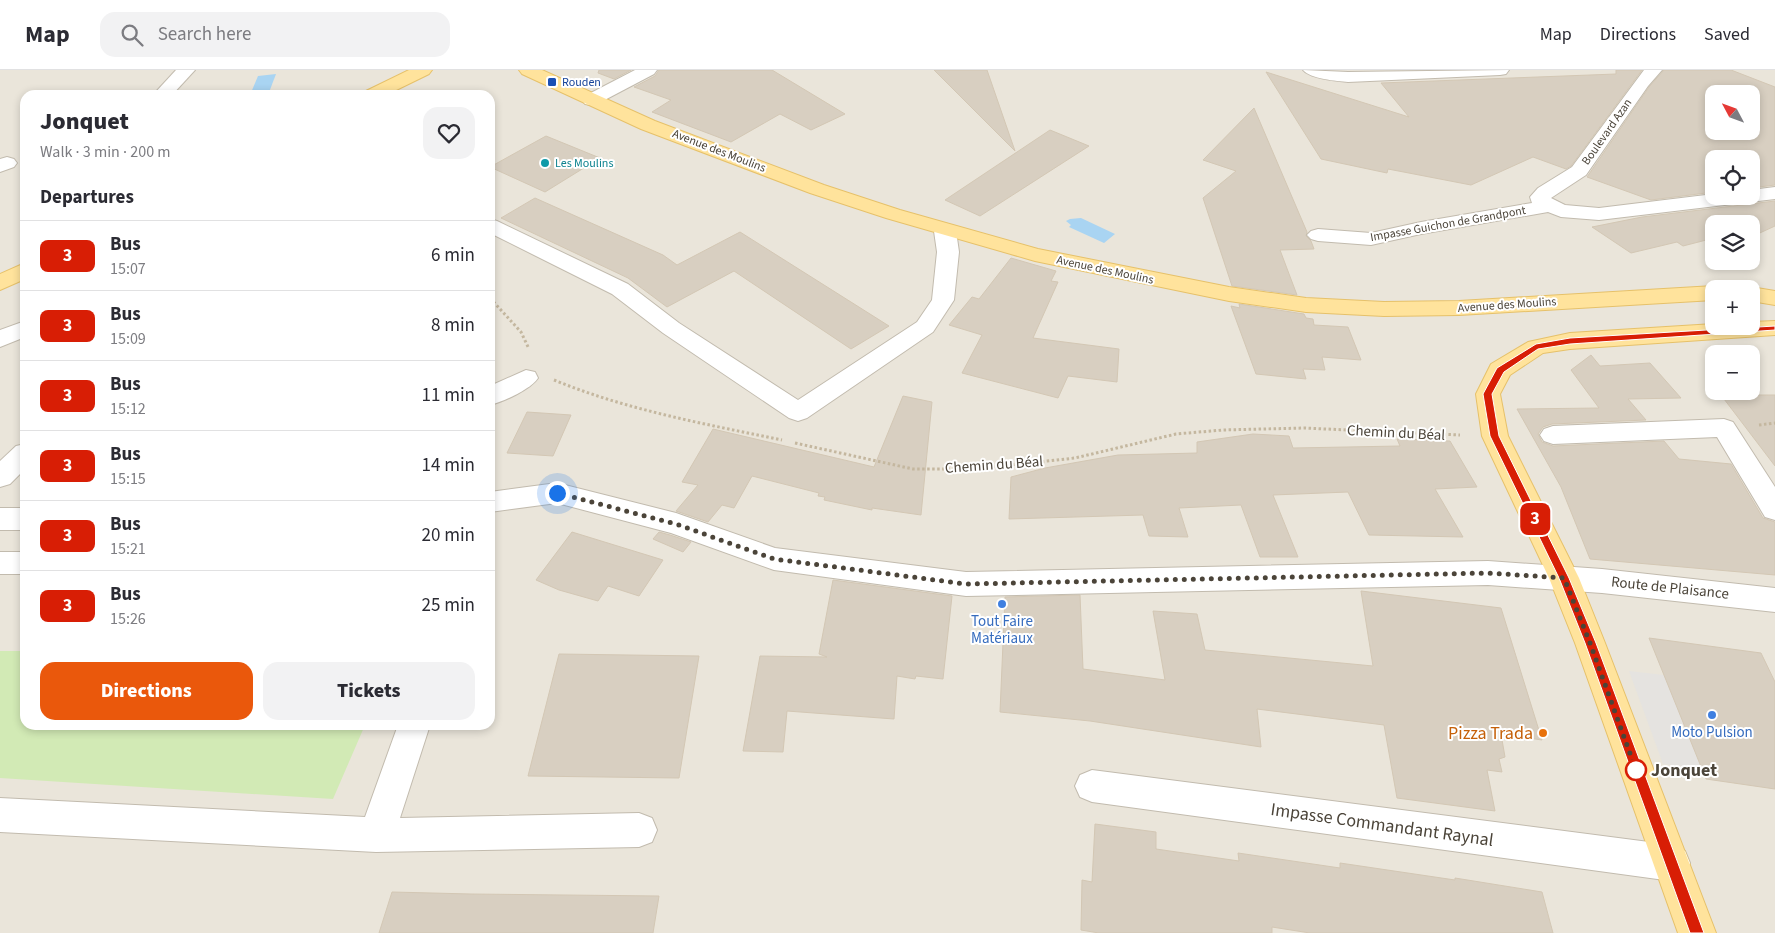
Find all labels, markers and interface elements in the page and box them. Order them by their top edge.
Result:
search box [100,12,450,57]
text: Map [25,17,70,52]
icon: search [118,21,146,49]
text: Search here [158,21,251,48]
text: Map [1540,22,1572,47]
text: Directions [1600,22,1676,47]
text: Saved [1704,22,1750,47]
place label: Rouden [562,74,601,91]
marker: Rouden [546,76,558,88]
north arrow [1705,85,1760,140]
map controls [1705,85,1760,400]
street label: Boulevard Azan [1578,95,1636,169]
text: Jonquet [40,104,129,139]
button: heart [423,107,475,159]
street label: Avenue des Moulins [670,125,768,177]
text: Walk · 3 min · 200 m [40,141,171,163]
button: locate [1705,150,1760,205]
place label: Les Moulins [555,155,613,172]
marker: Les Moulins [539,157,551,169]
text: Departures [40,184,134,211]
street label: Impasse Guichon de Grandpont [1369,202,1527,246]
button: layers [1705,215,1760,270]
text: Bus [110,231,141,258]
text: 6 min [431,242,475,269]
text: 3 [63,243,72,268]
street label: Avenue des Moulins [1055,251,1155,289]
text: 15:07 [110,258,146,280]
button: + [1705,280,1760,335]
street label: Avenue des Moulins [1457,293,1557,317]
text: Bus [110,301,141,328]
text: 8 min [431,312,475,339]
text: 3 [63,313,72,338]
text: 15:09 [110,328,146,350]
button: − [1705,345,1760,400]
text: Bus [110,371,141,398]
text: 11 min [421,382,475,409]
text: 3 [63,383,72,408]
text: 15:12 [110,398,146,420]
street label: Chemin du Béal [1346,420,1446,446]
text: Bus [110,441,141,468]
street label: Chemin du Béal [944,451,1044,479]
text: 14 min [421,452,475,479]
text: 3 [63,453,72,478]
text: 15:15 [110,468,146,490]
your location [545,481,570,506]
line badge: 3 [1519,503,1551,535]
text: 3 [1530,506,1540,531]
text: Bus [110,511,141,538]
text: 20 min [421,522,475,549]
text: 3 [63,523,72,548]
text: 15:21 [110,538,146,560]
street label: Route de Plaisance [1610,571,1730,605]
text: Bus [110,581,141,608]
text: 25 min [421,592,475,619]
text: 3 [63,593,72,618]
marker: Tout Faire Matériaux [996,598,1008,610]
text: 15:26 [110,608,146,630]
place label: Tout Faire Matériaux [971,611,1033,649]
button: Directions [40,662,253,720]
button: Tickets [263,662,475,720]
marker: Moto Pulsion [1706,709,1718,721]
place label: Pizza Trada [1448,721,1533,746]
place label: Moto Pulsion [1671,722,1753,743]
marker: Pizza Trada [1537,727,1549,739]
place label: Jonquet [1651,758,1717,783]
marker: Jonquet [1625,759,1647,781]
street label: Impasse Commandant Raynal [1269,797,1495,853]

